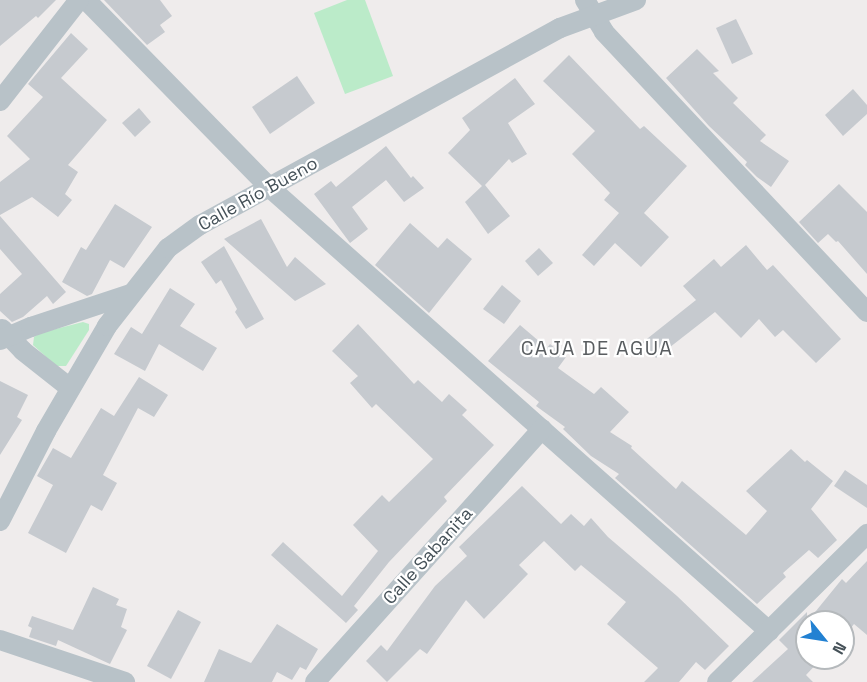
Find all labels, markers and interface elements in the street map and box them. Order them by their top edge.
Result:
street label: Calle Río Bueno [194,152,322,236]
district label: CAJA DE AGUA [520,336,674,360]
street label: Calle Sabanita [379,503,477,609]
north arrow [795,610,855,670]
text: N [828,638,851,658]

